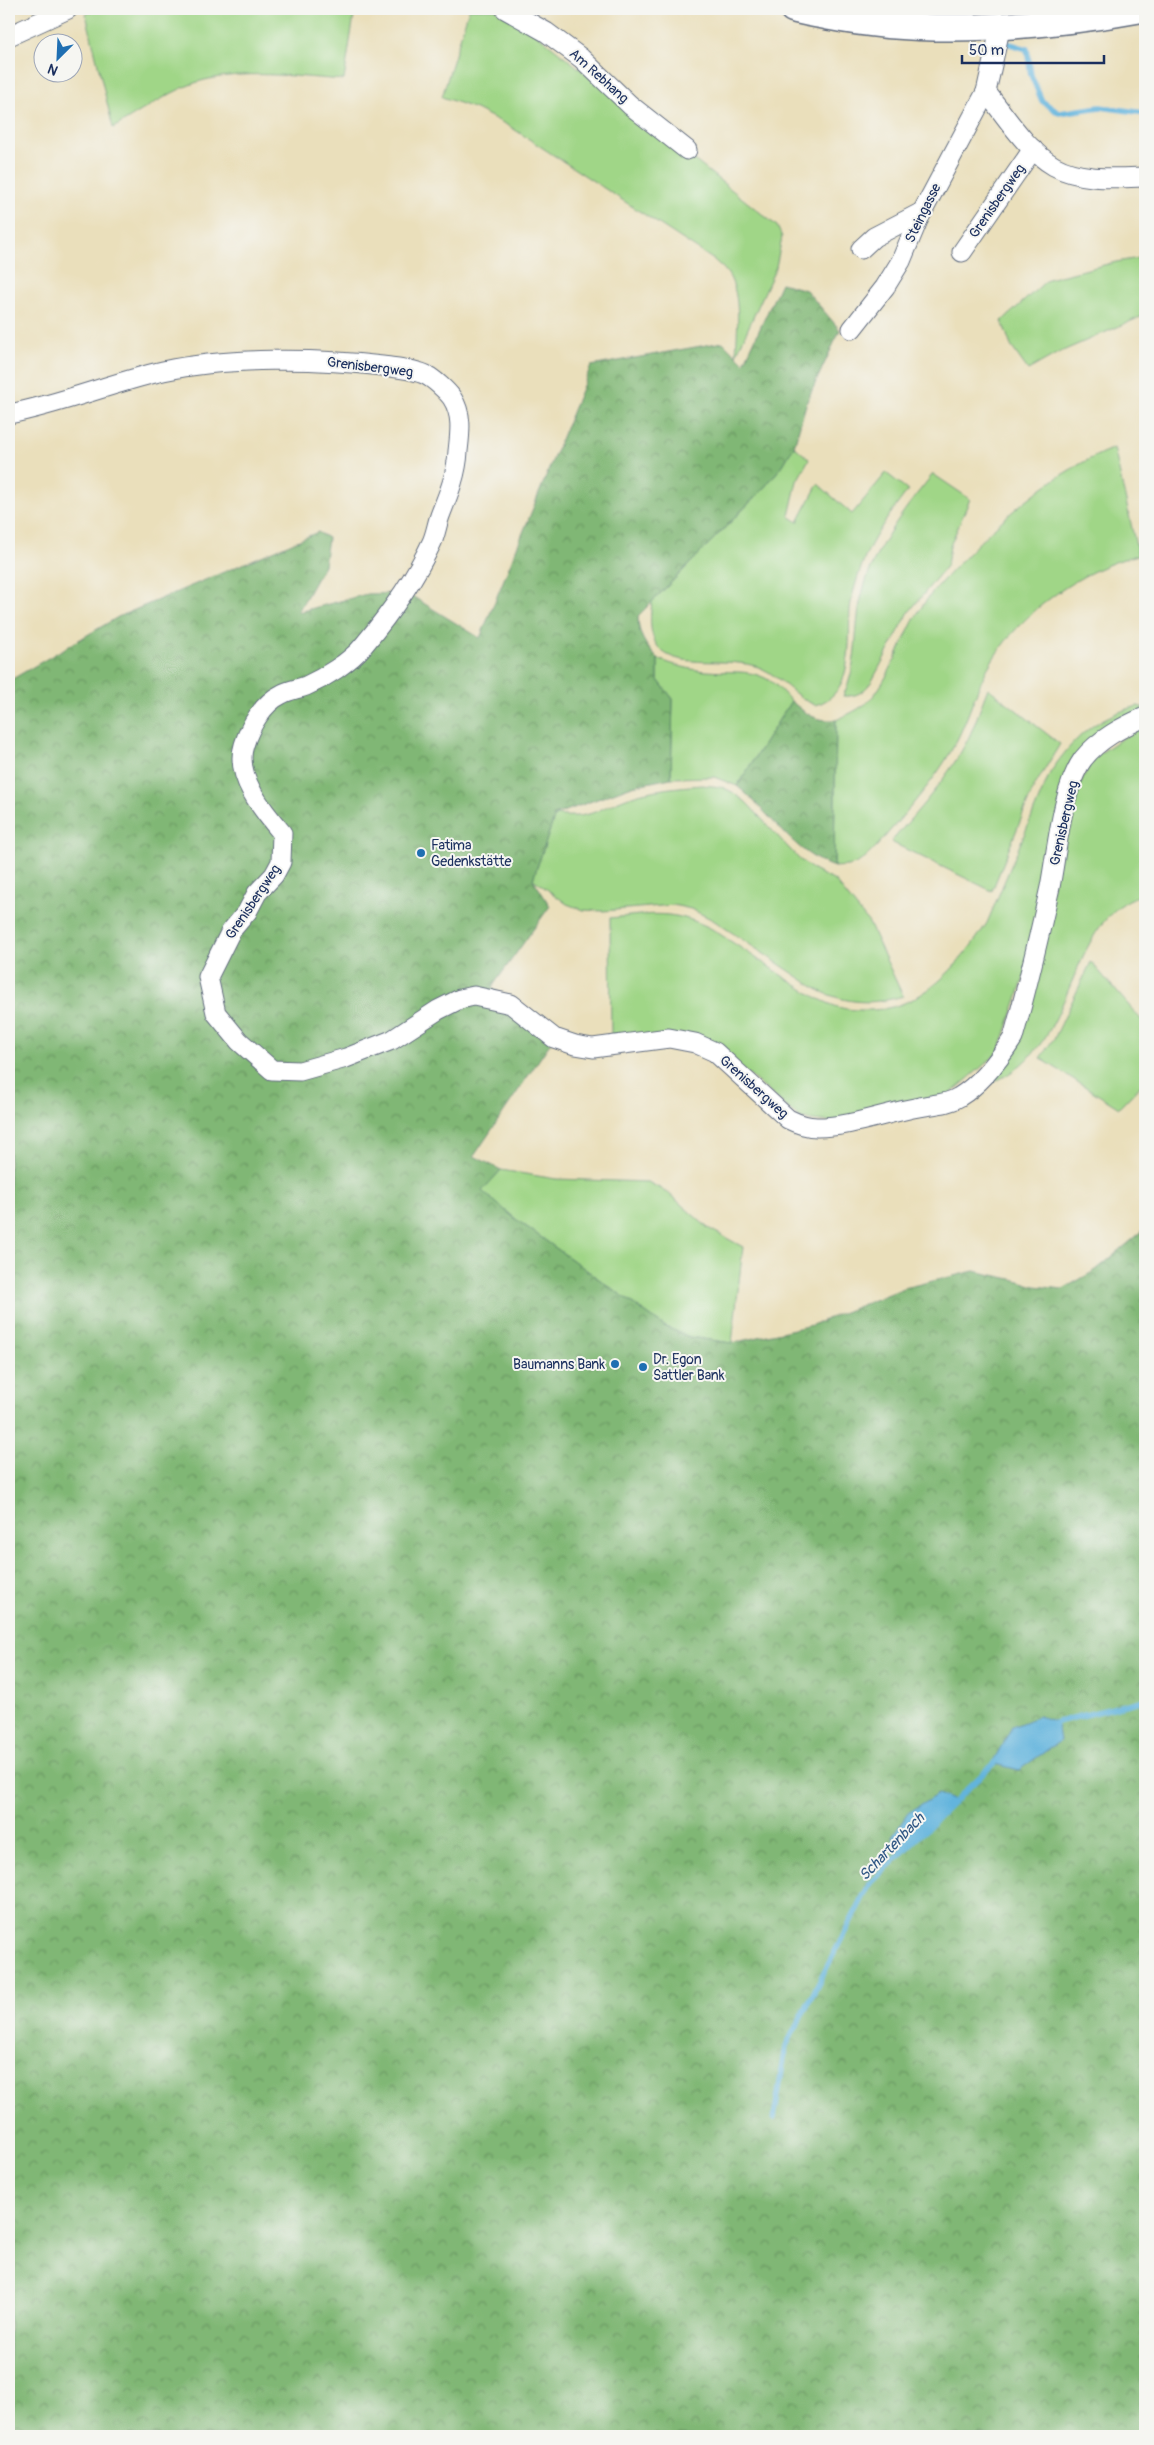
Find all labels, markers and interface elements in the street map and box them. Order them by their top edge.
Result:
north arrow [32,32,82,82]
scale bar [962,32,1104,64]
text: 50 m [969,41,1004,60]
street label: Am Rebhang [566,45,632,107]
text: N [45,60,61,79]
street label: Grenisbergweg [965,161,1029,241]
street label: Steingasse [901,180,945,245]
street label: Grenisbergweg [326,353,414,381]
street label: Grenisbergweg [1046,779,1082,867]
place label: Fatima Gedenkstätte [431,837,511,870]
marker: Fatima Gedenkstätte [415,847,427,859]
street label: Grenisbergweg [222,861,284,943]
street label: Grenisbergweg [716,1052,792,1122]
place label: Dr. Egon Sattler Bank [653,1351,725,1384]
place label: Baumanns Bank [513,1356,605,1373]
marker: Baumanns Bank [609,1358,621,1370]
marker: Dr. Egon Sattler Bank [637,1361,649,1373]
water label: Schartenbach [855,1809,929,1885]

